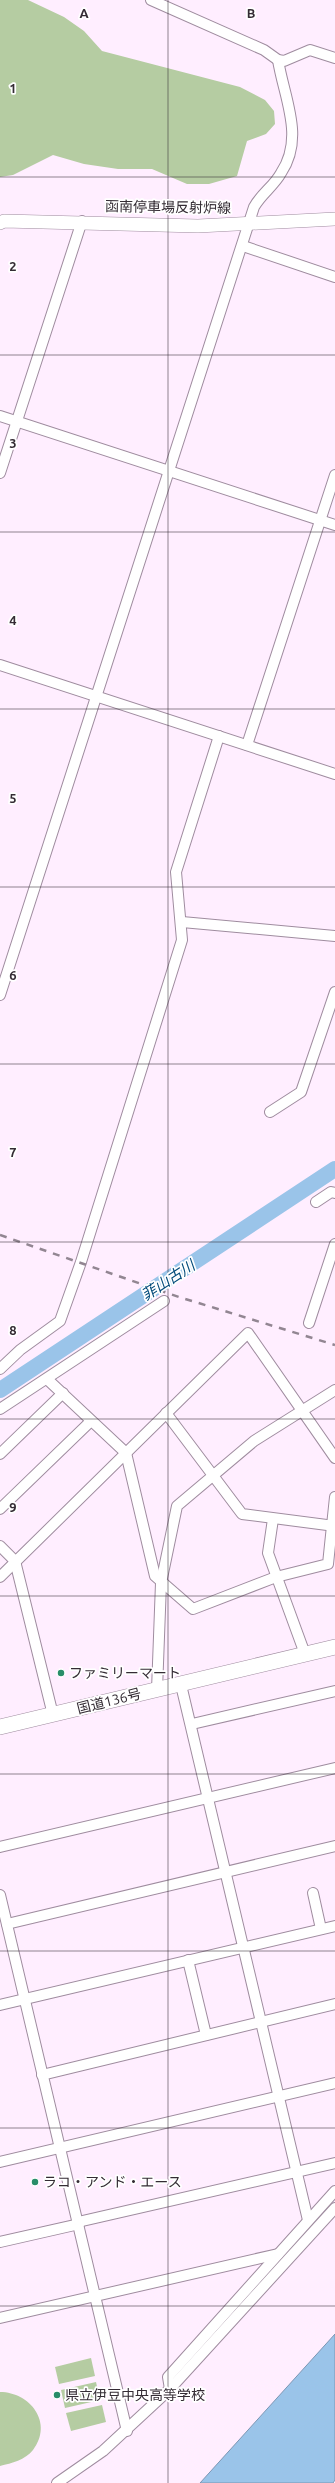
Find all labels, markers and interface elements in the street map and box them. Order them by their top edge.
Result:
text: A [79,6,89,20]
text: B [247,6,256,20]
text: 1 [9,81,17,95]
street label: 函南停車場反射炉線 [105,198,231,216]
text: 2 [9,259,17,273]
text: 3 [9,436,17,450]
text: 4 [9,613,17,627]
text: 5 [9,791,17,805]
text: 6 [9,968,17,982]
text: 7 [9,1145,17,1159]
water label: 菲山古川 [138,1255,199,1303]
text: 8 [9,1323,17,1337]
text: 9 [9,1500,17,1514]
place label: ファミリーマート [69,1665,181,1681]
marker: ファミリーマート [56,1668,66,1678]
street label: 国道136号 [75,1685,143,1717]
place label: ラコ・アンド・エース [43,2174,182,2190]
marker: ラコ・アンド・エース [30,2177,40,2187]
place label: 県立伊豆中央高等学校 [65,2387,205,2403]
marker: 県立伊豆中央高等学校 [52,2390,62,2400]

